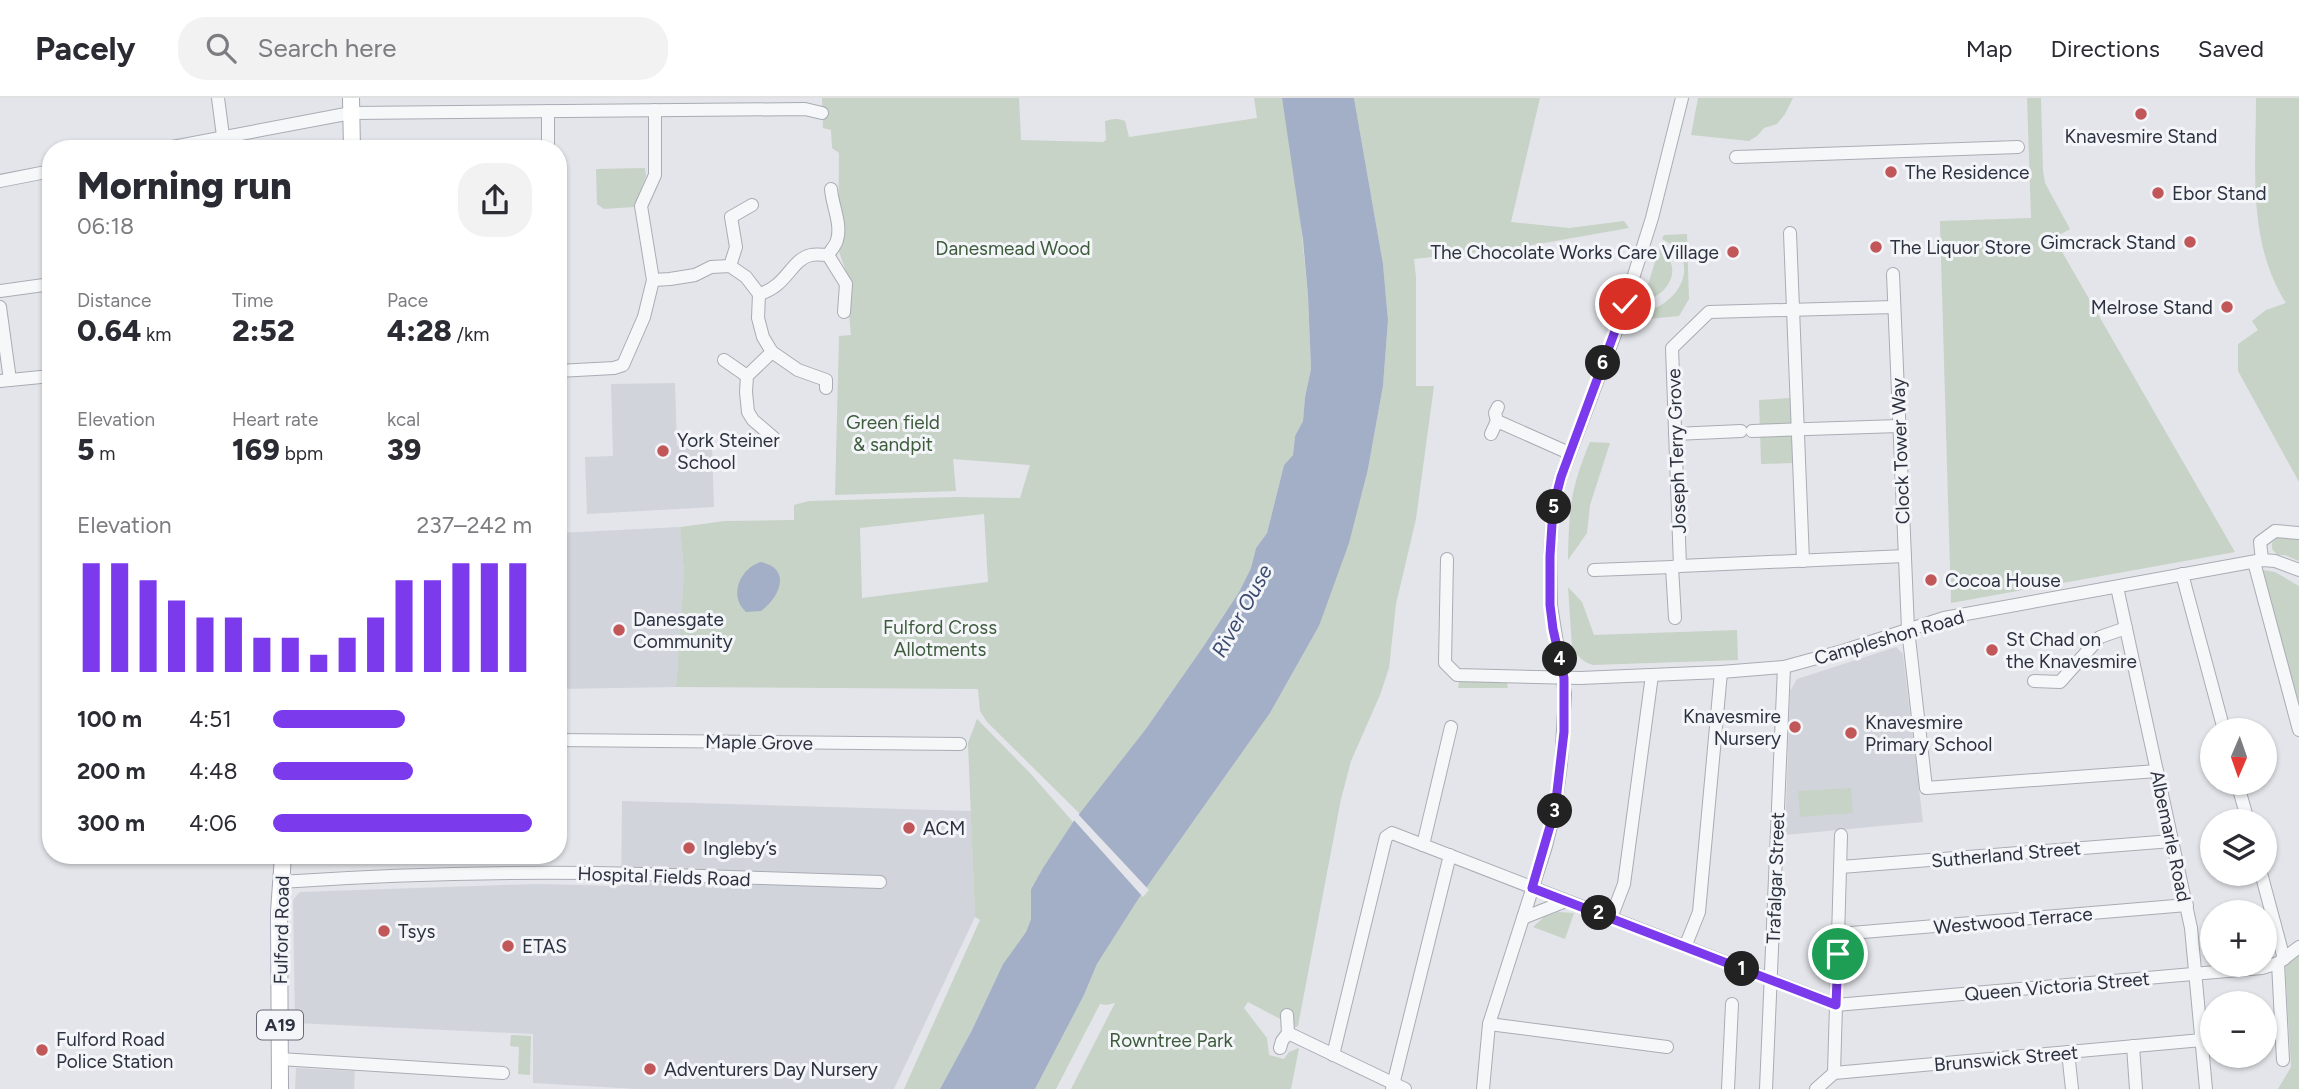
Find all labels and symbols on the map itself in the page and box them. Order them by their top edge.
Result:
marker: Knavesmire Stand [2133,106,2149,122]
place label: Knavesmire Stand [2065,125,2217,148]
place label: The Residence [1905,161,2029,184]
marker: The Residence [1883,164,1899,180]
place label: Ebor Stand [2172,182,2267,205]
marker: Ebor Stand [2150,185,2166,201]
place label: Gimcrack Stand [2040,231,2176,254]
marker: Gimcrack Stand [2182,234,2198,250]
place label: The Liquor Store [1890,236,2031,259]
park label: Danesmead Wood [935,237,1091,260]
marker: The Liquor Store [1868,239,1884,255]
place label: The Chocolate Works Care Village [1430,241,1719,264]
marker: The Chocolate Works Care Village [1725,244,1741,260]
pin [1595,274,1655,334]
place label: Melrose Stand [2091,296,2213,319]
marker: Melrose Stand [2219,299,2235,315]
pin: 6 [1586,345,1620,380]
street label: Joseph Terry Grove [1662,368,1691,534]
street label: Clock Tower Way [1886,377,1915,525]
park label: Green field & sandpit [846,411,940,456]
place label: York Steiner School [677,429,780,474]
marker: York Steiner School [655,443,671,459]
pin: 5 [1536,490,1572,524]
water label: River Ouse [1206,560,1277,661]
place label: Cocoa House [1945,569,2061,592]
marker: Cocoa House [1923,572,1939,588]
street label: Campleshon Road [1812,605,1967,670]
place label: Danesgate Community [633,608,733,653]
park label: Fulford Cross Allotments [883,616,997,661]
marker: Danesgate Community [611,622,627,638]
place label: St Chad on the Knavesmire [2006,628,2137,673]
pin: 4 [1542,642,1578,676]
marker: St Chad on the Knavesmire [1984,642,2000,658]
place label: Knavesmire Nursery [1683,705,1781,750]
place label: Knavesmire Primary School [1865,711,1993,756]
north arrow [2200,718,2277,794]
marker: Knavesmire Nursery [1787,719,1803,735]
marker: Knavesmire Primary School [1843,725,1859,741]
street label: Maple Grove [705,730,813,755]
street label: Albemarle Road [2145,768,2196,904]
pin: 3 [1538,794,1572,828]
street label: Trafalgar Street [1762,812,1789,944]
place label: ACM [923,817,965,840]
marker: ACM [901,820,917,836]
street label: Sutherland Street [1930,836,2082,873]
place label: Ingleby’s [703,837,777,860]
marker: Ingleby’s [681,840,697,856]
street label: Hospital Fields Road [577,862,751,891]
street label: Fulford Road [269,875,294,985]
pin: 2 [1582,896,1616,930]
street label: Westwood Terrace [1933,902,2093,939]
place label: Tsys [398,920,435,943]
marker: Tsys [376,923,392,939]
pin [1808,924,1868,984]
place label: ETAS [522,935,567,958]
marker: ETAS [500,938,516,954]
pin: 1 [1724,952,1760,986]
street label: Queen Victoria Street [1963,967,2151,1006]
road number: A19 [257,1010,303,1040]
place label: Fulford Road Police Station [56,1028,173,1073]
park label: Rowntree Park [1109,1029,1233,1052]
street label: Brunswick Street [1933,1041,2079,1076]
marker: Fulford Road Police Station [34,1042,50,1058]
place label: Adventurers Day Nursery [664,1058,878,1081]
marker: Adventurers Day Nursery [642,1061,658,1077]

